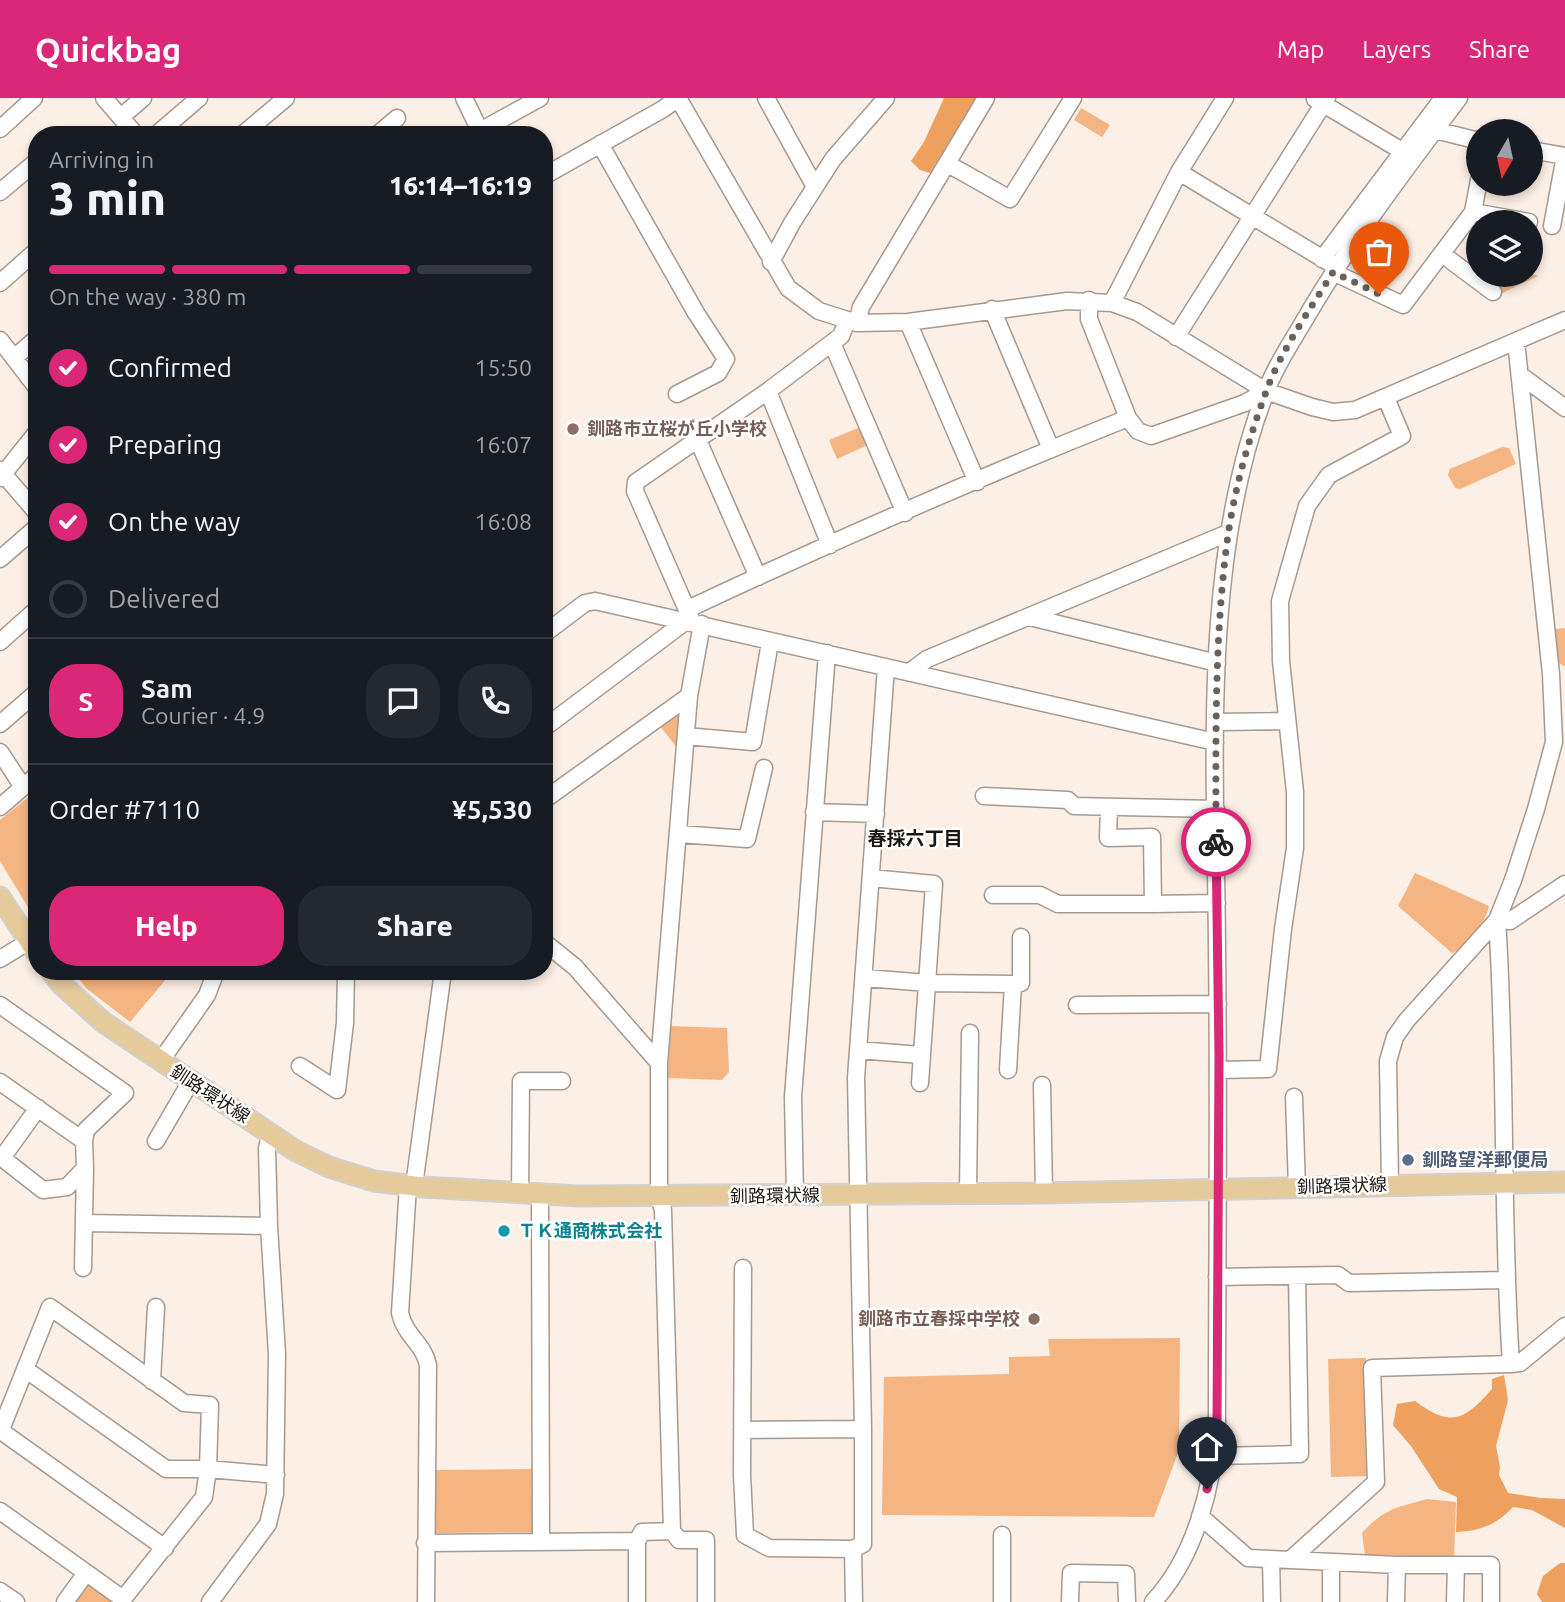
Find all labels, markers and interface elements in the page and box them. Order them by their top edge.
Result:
text: Quickbag [35,31,181,68]
text: Map [1277,36,1324,63]
text: Layers [1362,36,1431,63]
text: Share [1469,36,1530,63]
north arrow [1466,119,1544,196]
map controls [1466,119,1543,287]
text: Arriving in [49,147,154,172]
text: 16:14–16:19 [389,171,532,200]
text: 3 min [49,172,166,224]
button: layers [1466,210,1543,287]
pin [1349,222,1409,294]
icon: bag [1360,233,1398,271]
text: On the way · 380 m [49,284,246,309]
icon: check [49,349,87,387]
text: Confirmed [108,353,232,382]
text: 15:50 [474,355,532,380]
place label: 釧路市立桜が丘小学校 [587,418,767,438]
marker: 釧路市立桜が丘小学校 [565,421,581,437]
icon: check [49,426,87,464]
text: Preparing [108,430,222,459]
text: 16:07 [474,432,532,457]
icon: check [49,503,87,541]
text: On the way [108,507,240,536]
text: 16:08 [474,509,532,534]
text: Delivered [108,584,220,613]
button: chat [366,664,440,738]
button: phone [458,664,532,738]
text: Sam [141,674,193,703]
text: S [79,687,93,716]
text: Courier · 4.9 [141,703,265,728]
text: Order #7110 [49,795,200,824]
text: ¥5,530 [452,795,532,824]
courier [1181,807,1251,877]
icon: bike [1197,823,1235,861]
district label: 春採六丁目 [867,827,963,849]
button: Help [49,886,284,966]
button: Share [298,886,532,966]
street label: 釧路環状線 [167,1060,254,1126]
place label: 釧路望洋郵便局 [1422,1149,1548,1169]
marker: 釧路望洋郵便局 [1400,1152,1416,1168]
street label: 釧路環状線 [1297,1173,1387,1197]
street label: 釧路環状線 [730,1184,820,1206]
place label: ＴＫ通商株式会社 [518,1220,662,1240]
marker: ＴＫ通商株式会社 [496,1223,512,1239]
place label: 釧路市立春採中学校 [858,1308,1020,1328]
marker: 釧路市立春採中学校 [1026,1311,1042,1327]
pin [1177,1417,1237,1489]
icon: home [1188,1428,1226,1466]

